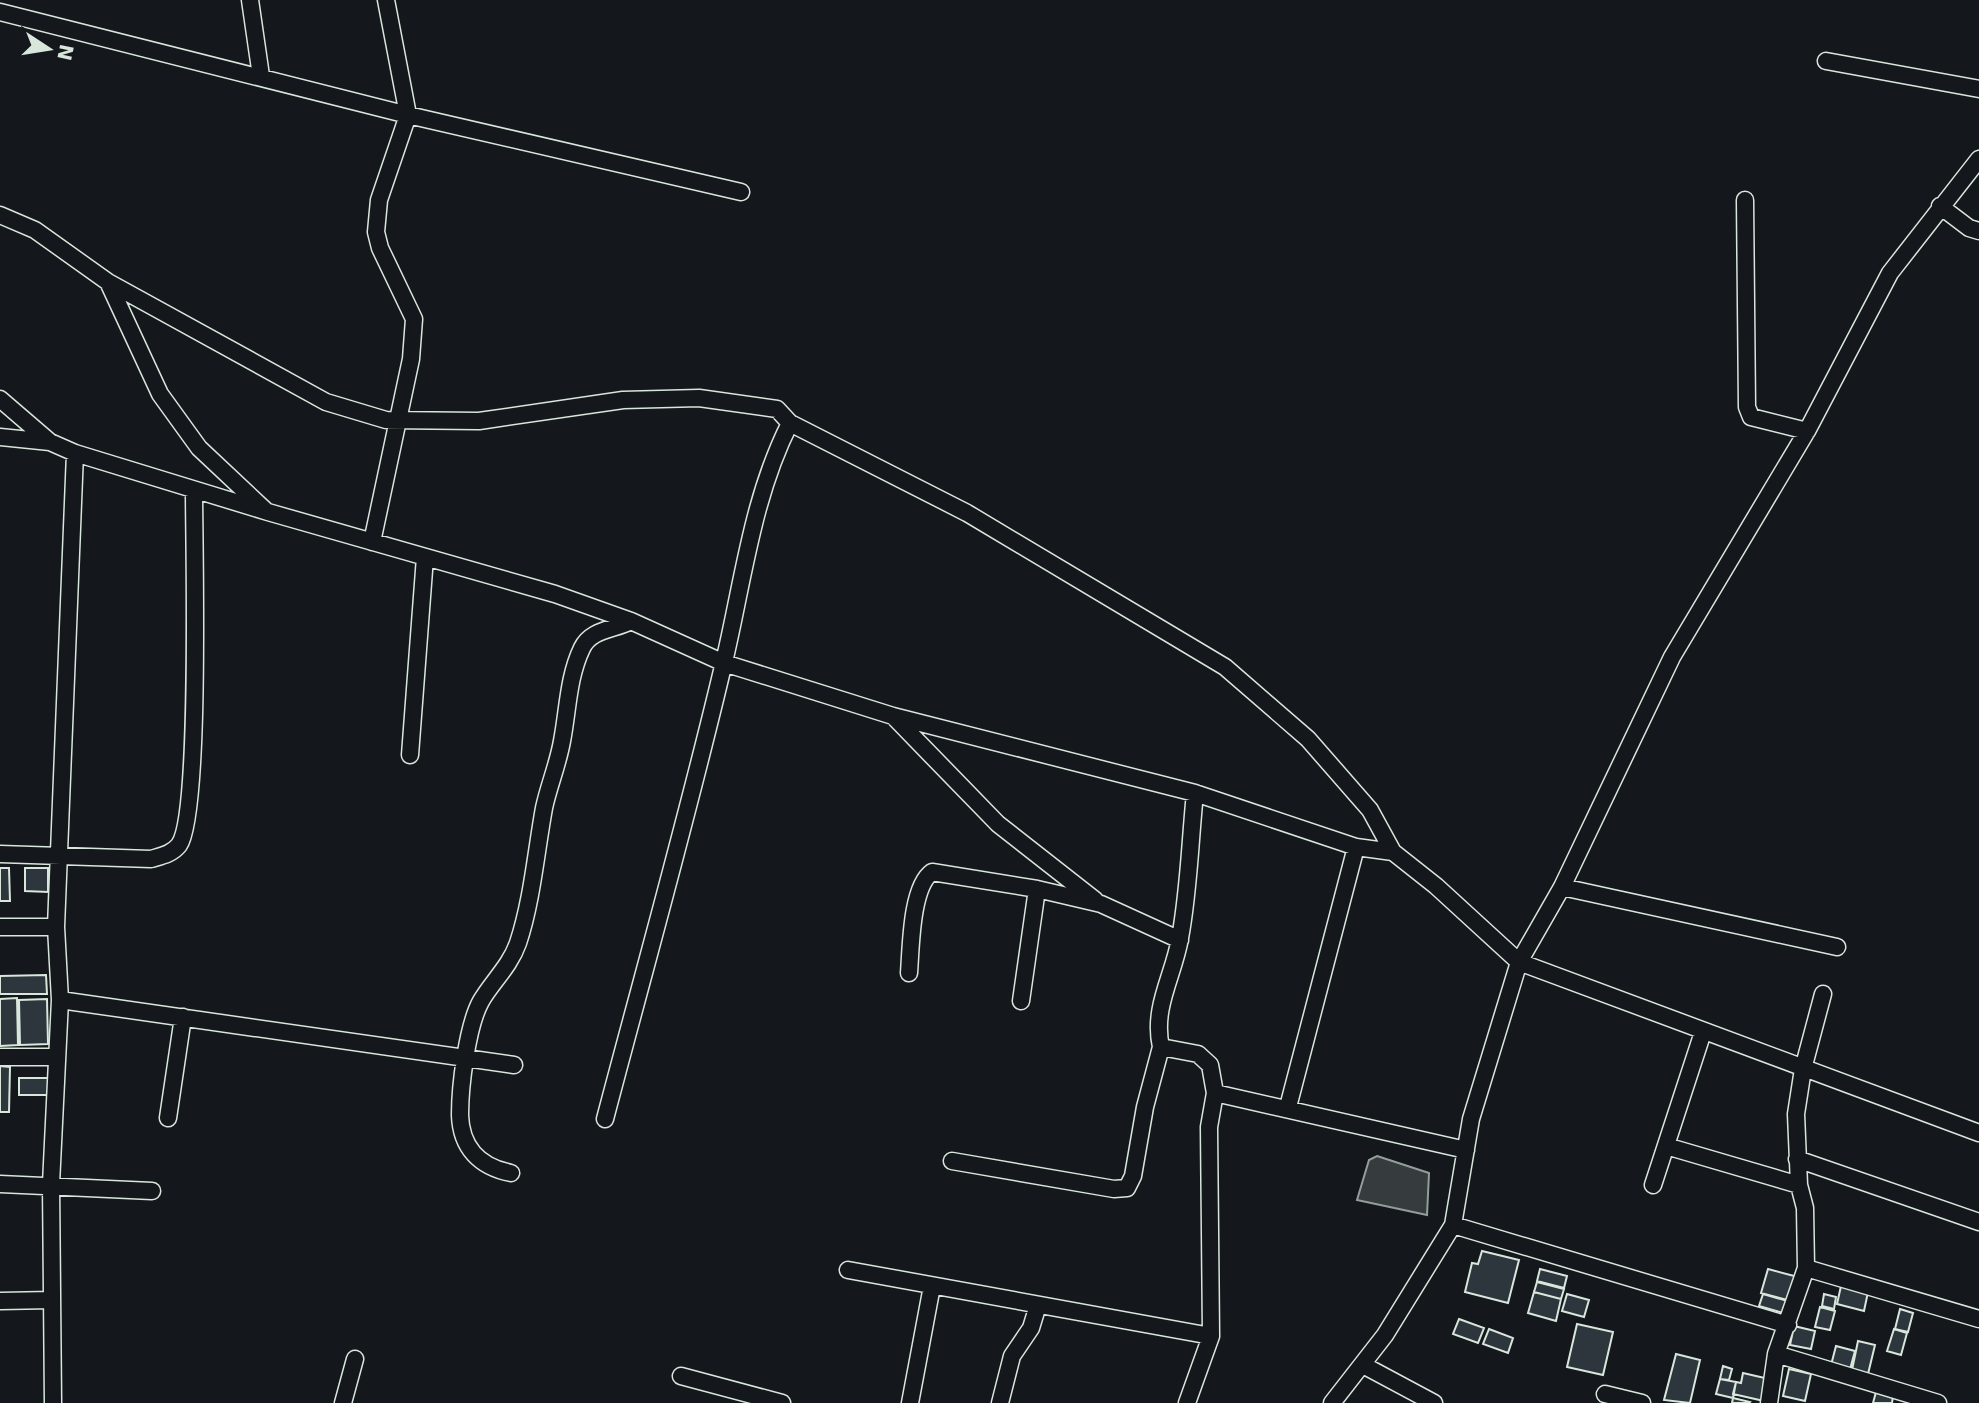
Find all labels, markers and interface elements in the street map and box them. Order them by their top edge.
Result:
north arrow [14,14,84,84]
text: N [53,42,78,63]

